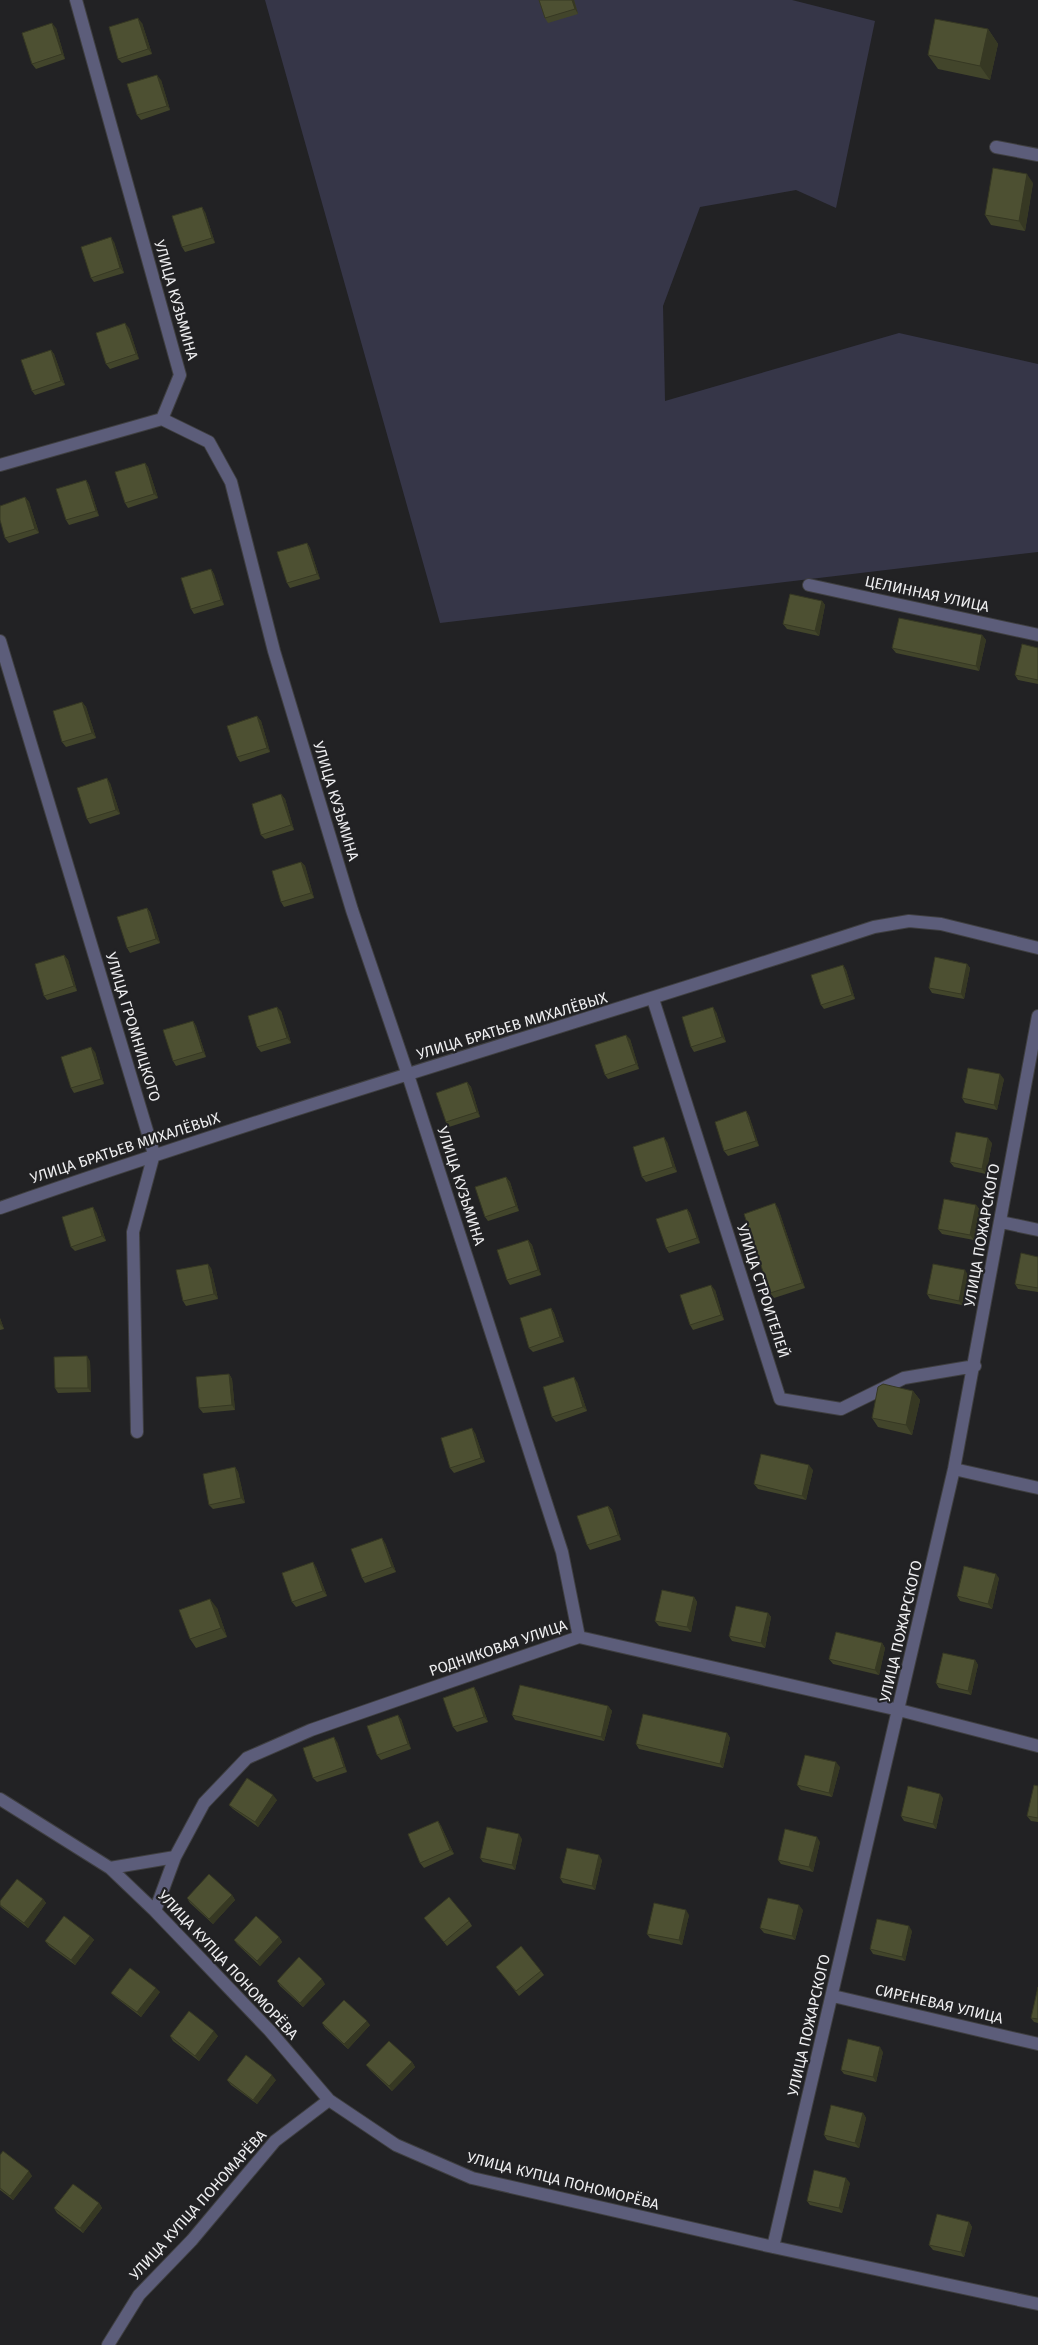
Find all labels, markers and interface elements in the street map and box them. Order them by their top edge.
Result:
street label: УЛИЦА КУЗЬМИНА [150,238,202,362]
street label: ЦЕЛИННАЯ УЛИЦА [863,572,991,616]
street label: УЛИЦА КУЗЬМИНА [309,739,363,863]
street label: УЛИЦА ГРОМНИЦКОГО [102,950,164,1104]
street label: УЛИЦА БРАТЬЕВ МИХАЛЁВЫХ [415,988,610,1064]
street label: УЛИЦА БРАТЬЕВ МИХАЛЁВЫХ [28,1109,223,1187]
street label: УЛИЦА КУЗЬМИНА [433,1124,489,1248]
street label: УЛИЦА ПОЖАРСКОГО [961,1162,1003,1308]
street label: УЛИЦА СТРОИТЕЛЕЙ [733,1222,793,1360]
street label: УЛИЦА ПОЖАРСКОГО [876,1558,926,1704]
street label: РОДНИКОВАЯ УЛИЦА [427,1616,570,1680]
street label: УЛИЦА КУПЦА ПОНОМОРЁВА [154,1887,302,2044]
street label: УЛИЦА ПОЖАРСКОГО [784,1952,834,2098]
street label: СИРЕНЕВАЯ УЛИЦА [873,1981,1005,2028]
street label: УЛИЦА КУПЦА ПОНОМАРЁВА [126,2126,270,2284]
street label: УЛИЦА КУПЦА ПОНОМОРЁВА [465,2148,661,2214]

